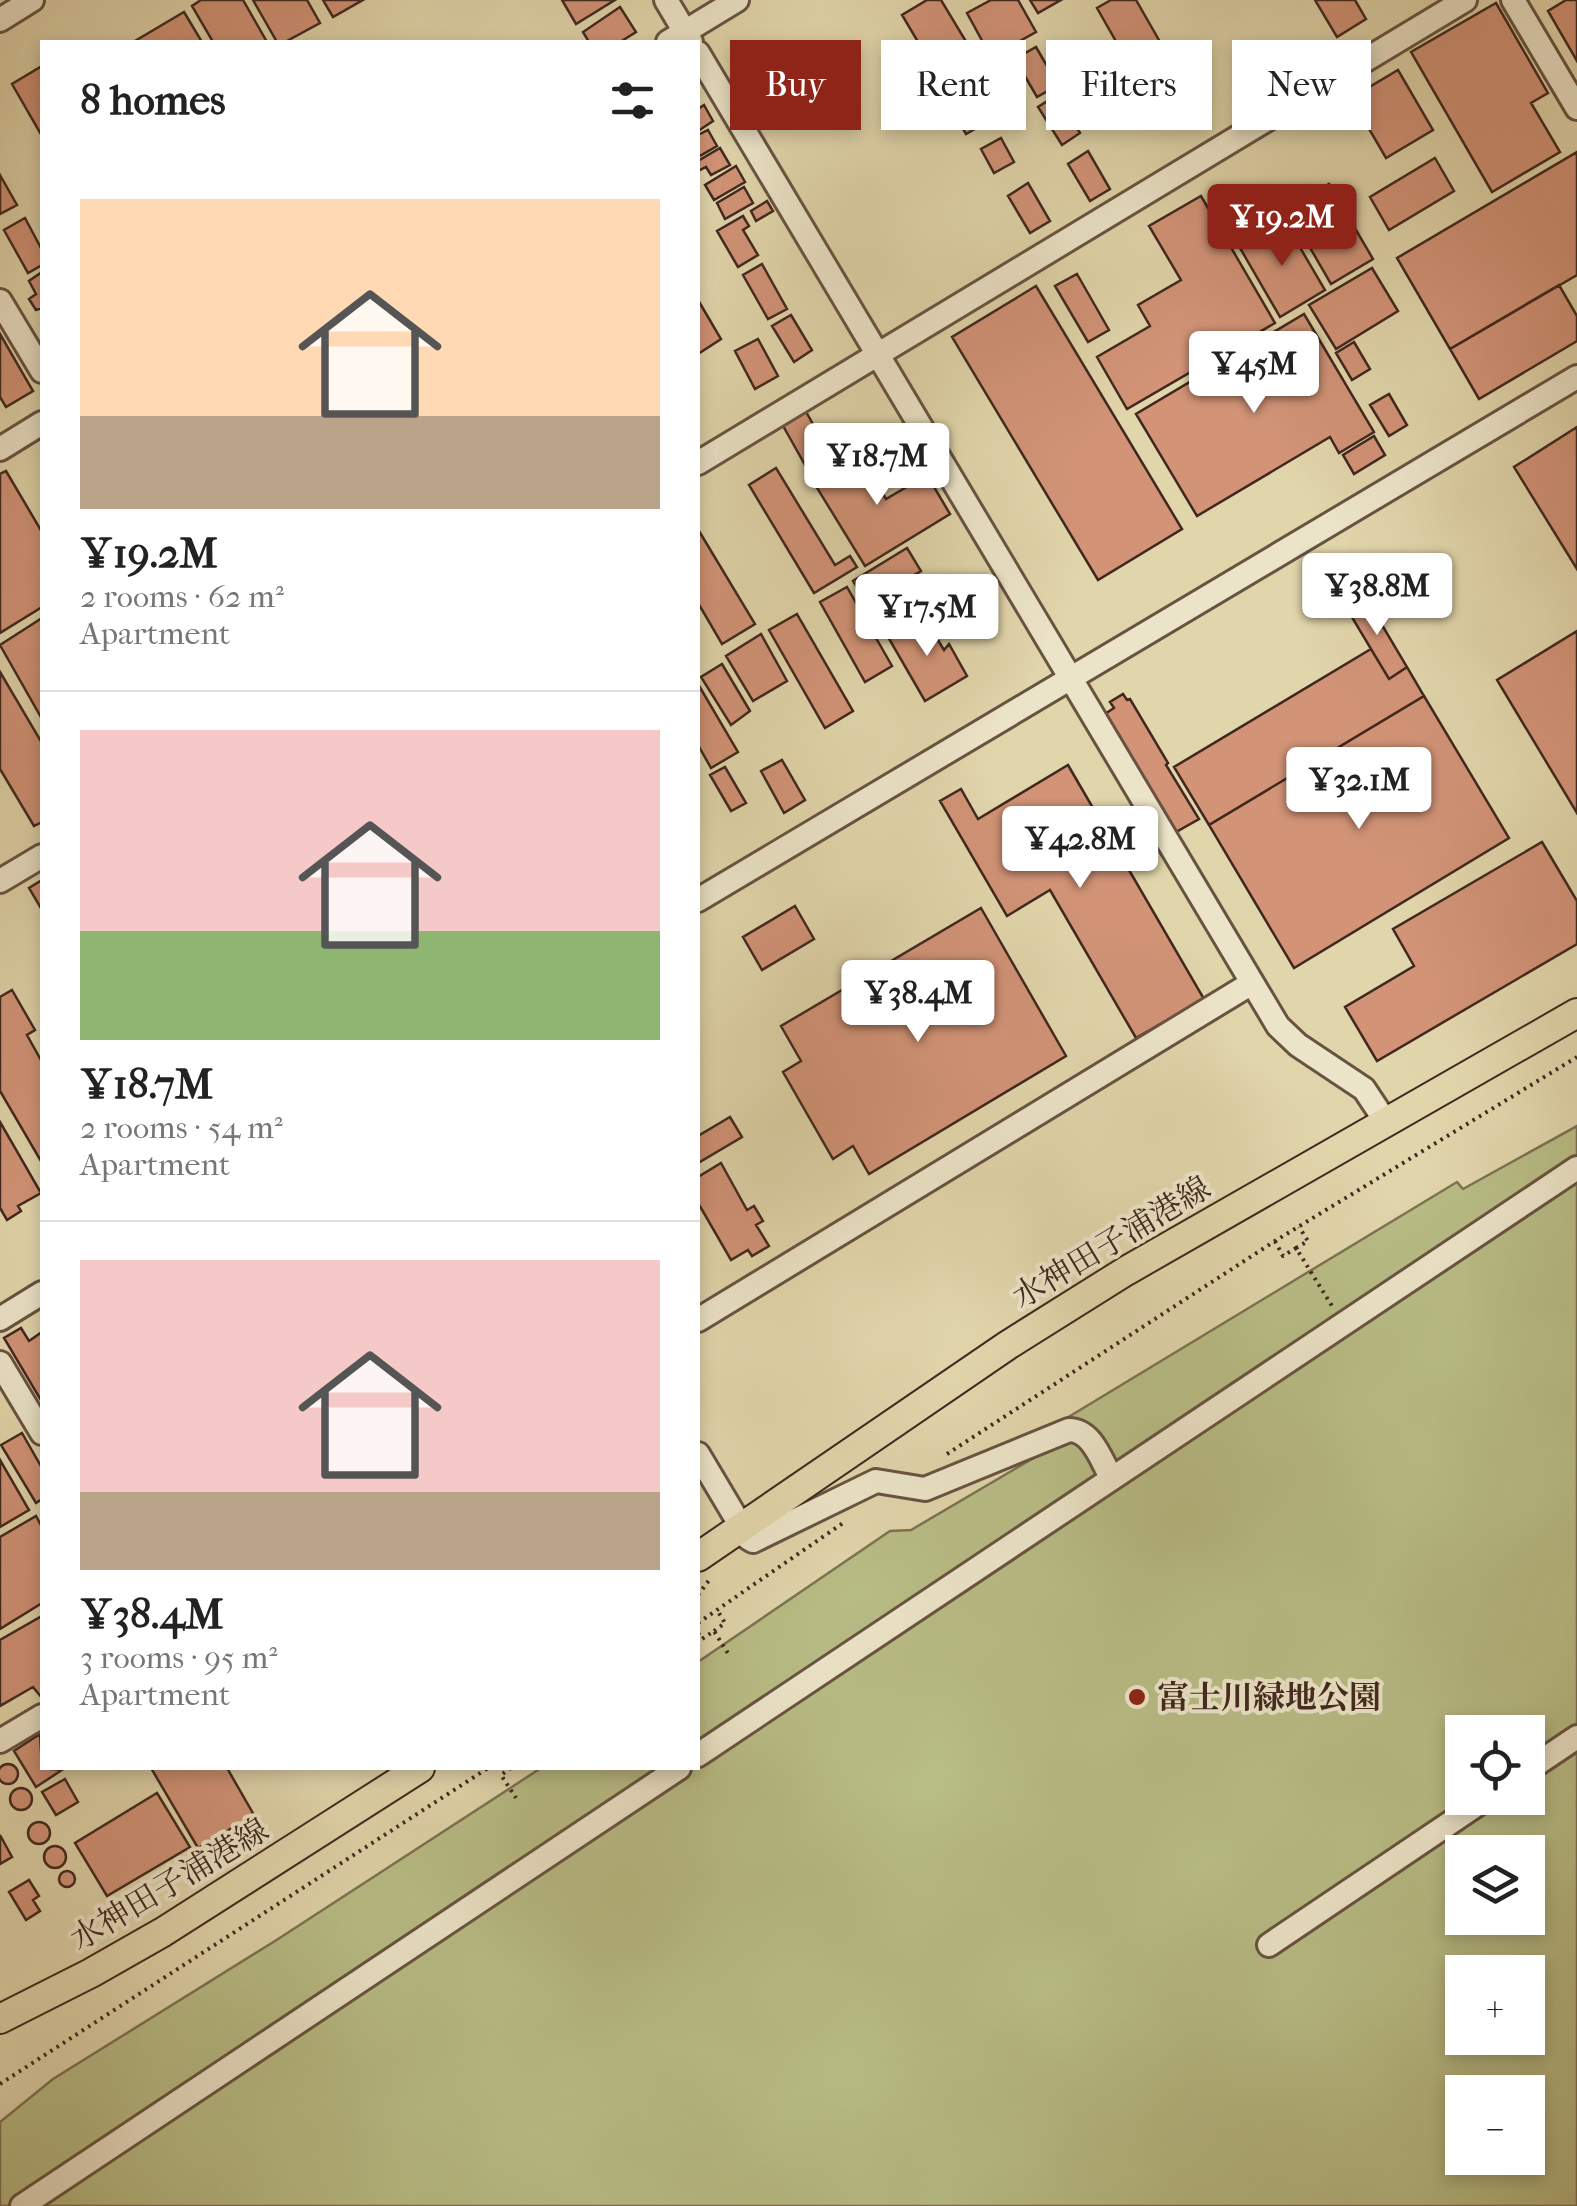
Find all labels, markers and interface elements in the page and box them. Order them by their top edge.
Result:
chip: Buy [730,40,861,130]
chip: Rent [881,40,1026,130]
chip: Filters [1046,40,1212,130]
chip: New [1232,40,1371,130]
icon: filters [605,73,660,128]
text: 8 homes [80,76,226,125]
pin: ¥19.2M [1201,184,1363,269]
text: ¥19.2M [1230,198,1334,235]
icon: home [280,264,460,444]
pin: ¥45M [1195,331,1313,416]
text: ¥45M [1211,345,1297,382]
pin: ¥18.7M [796,423,958,508]
text: ¥18.7M [826,437,928,474]
text: ¥19.2M [80,529,218,578]
pin: ¥38.8M [1296,553,1458,638]
text: ¥38.8M [1324,567,1430,604]
pin: ¥17.5M [846,574,1008,659]
text: 2 rooms · 62 m² [80,578,284,615]
text: ¥17.5M [877,588,977,625]
text: Apartment [80,615,230,652]
pin: ¥32.1M [1278,747,1440,832]
text: ¥32.1M [1308,761,1410,798]
icon: home [280,795,460,975]
pin: ¥42.8M [999,806,1161,891]
text: ¥42.8M [1024,820,1136,857]
pin: ¥38.4M [837,960,999,1045]
text: ¥38.4M [863,974,973,1011]
text: ¥18.7M [80,1060,213,1109]
text: 2 rooms · 54 m² [80,1109,283,1146]
text: Apartment [80,1146,230,1183]
street label: 水神田子浦港線 [1006,1169,1217,1316]
icon: home [280,1325,460,1505]
text: ¥38.4M [80,1590,223,1639]
text: 3 rooms · 95 m² [80,1639,277,1676]
text: Apartment [80,1676,230,1713]
place label: 富士川緑地公園 [1157,1679,1381,1716]
marker: 富士川緑地公園 [1126,1686,1148,1708]
map controls [1445,1715,1545,2175]
button: locate [1445,1715,1545,1815]
street label: 水神田子浦港線 [64,1811,275,1958]
button: layers [1445,1835,1545,1935]
button: + [1445,1955,1545,2055]
button: − [1445,2075,1545,2175]

